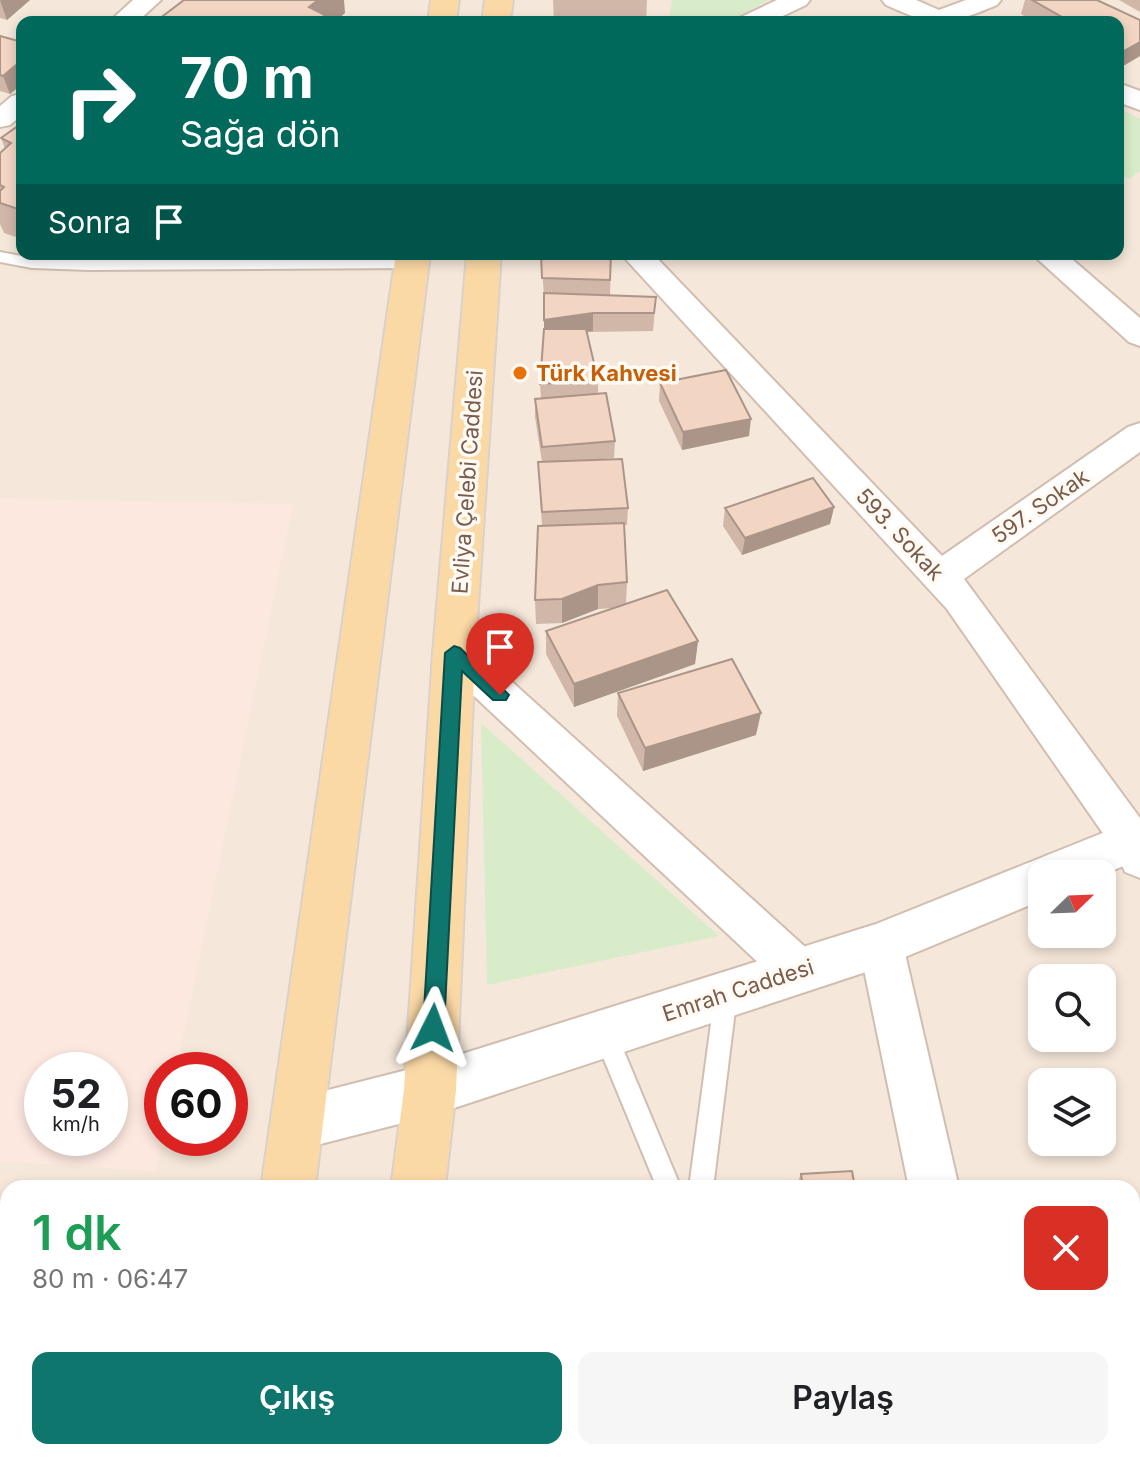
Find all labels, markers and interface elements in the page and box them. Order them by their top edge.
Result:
text: 70 m [180,44,314,112]
icon: right [48,48,152,152]
text: Sağa dön [180,112,341,156]
icon: arrive [147,200,191,244]
text: Sonra [48,204,131,240]
place label: Türk Kahvesi [536,360,677,386]
marker: Türk Kahvesi [511,364,529,382]
street label: Evliya Çelebi Caddesi [446,369,488,595]
street label: 597. Sokak [986,463,1094,549]
street label: 593. Sokak [851,483,949,585]
pin [466,613,534,695]
icon: arrive [478,625,522,669]
north arrow [1028,860,1116,948]
map controls [1028,860,1116,1156]
street label: Emrah Caddesi [659,953,817,1027]
button: search [1028,964,1116,1052]
position arrow [391,986,475,1070]
speed limit sign: 60 [144,1052,248,1156]
button: layers [1028,1068,1116,1156]
text: 52 [51,1069,101,1118]
text: km/h [52,1112,100,1136]
text: 1 dk [32,1203,122,1262]
button: close [1024,1206,1108,1290]
text: 80 m · 06:47 [32,1263,188,1294]
button: Çıkış [32,1352,562,1444]
button: Paylaş [578,1352,1108,1444]

